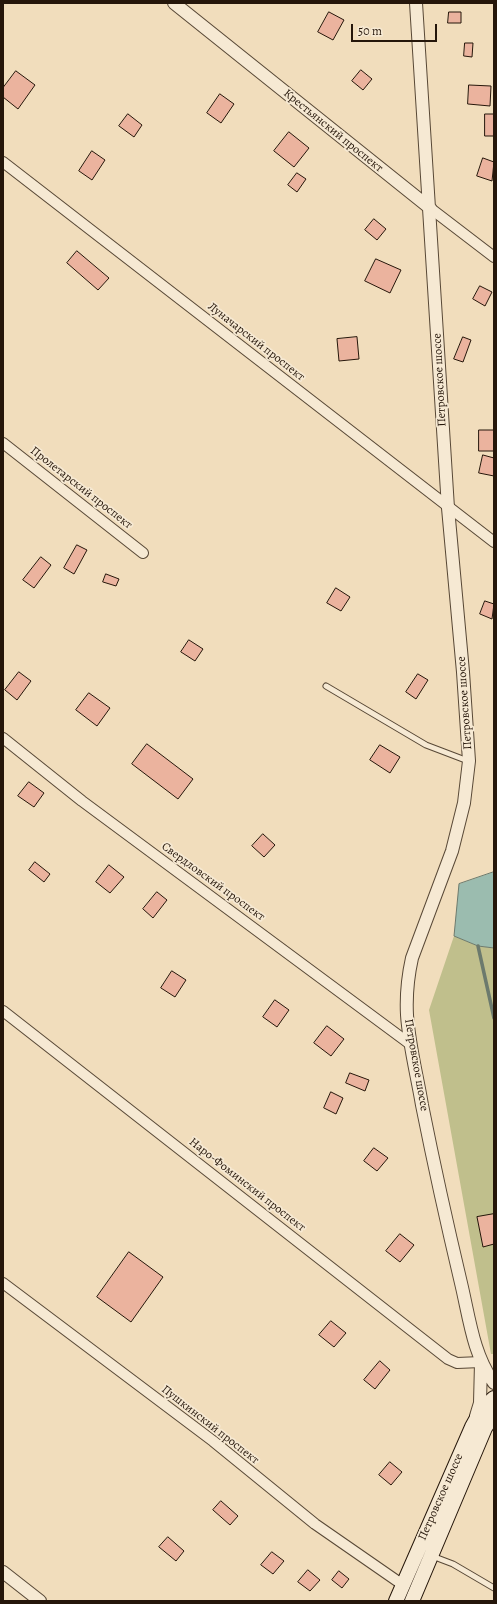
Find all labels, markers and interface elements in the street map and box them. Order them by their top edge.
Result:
scale bar [353,16,439,42]
text: 50 m [358,23,382,39]
street label: Крестьянский проспект [280,86,386,176]
street label: Луначарский проспект [205,300,307,384]
street label: Петровское шоссе [430,333,450,427]
street label: Пролетарский проспект [27,444,135,532]
street label: Петровское шоссе [455,656,475,750]
street label: Свердловский проспект [158,840,268,924]
street label: Петровское шоссе [401,1018,431,1112]
street label: Наро-Фоминский проспект [186,1135,308,1235]
street label: Пушкинский проспект [158,1382,262,1468]
street label: Петровское шоссе [415,1451,467,1543]

